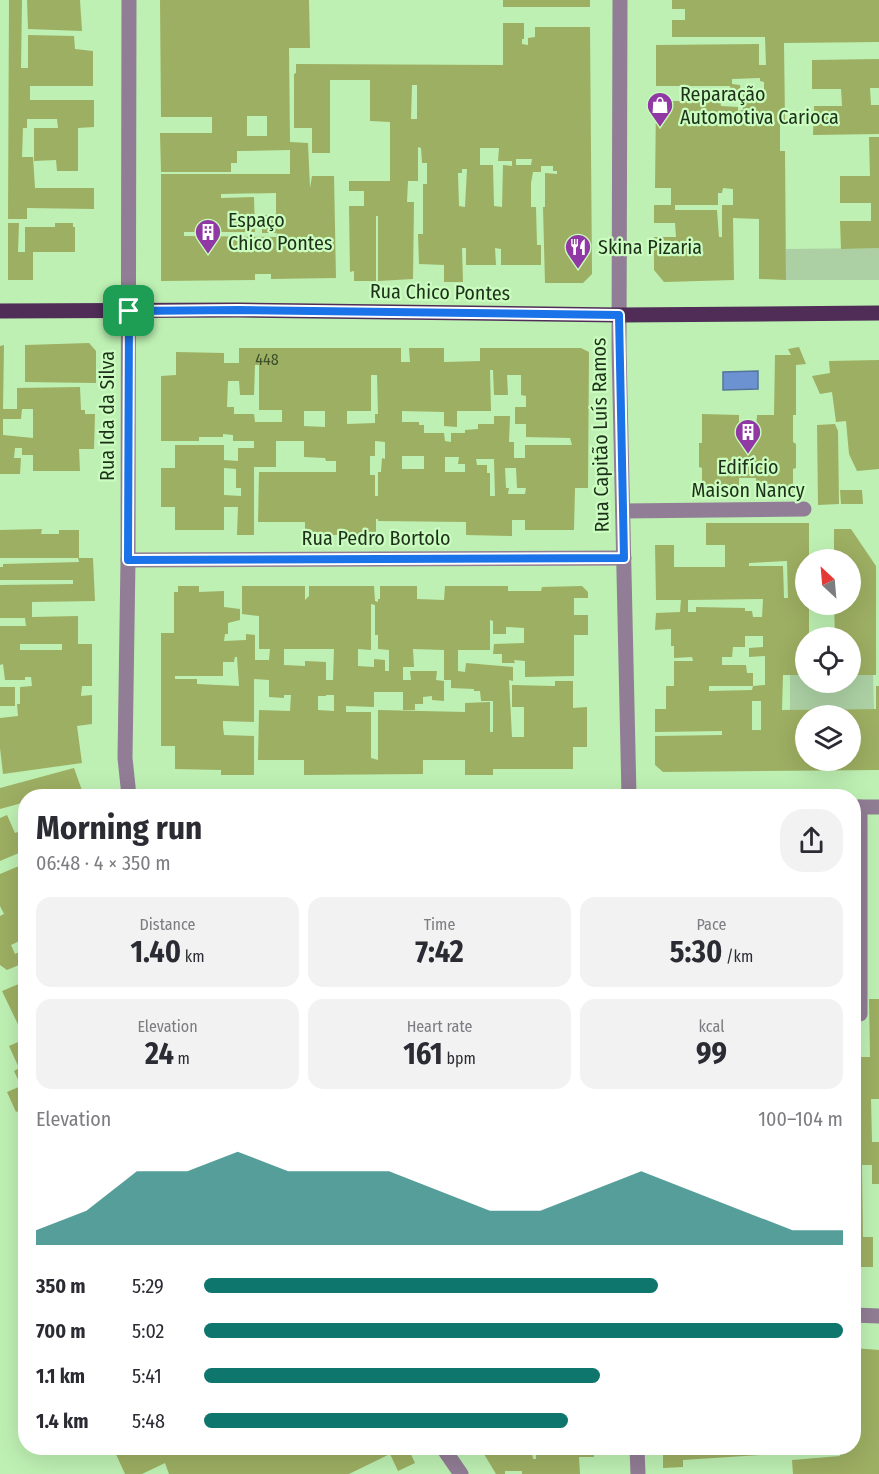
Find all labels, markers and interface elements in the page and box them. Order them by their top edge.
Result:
place label: Reparação Automotiva Carioca [680,82,839,129]
shop icon: Reparação Automotiva Carioca [645,90,675,128]
place label: Espaço Chico Pontes [228,208,333,255]
building icon: Espaço Chico Pontes [193,217,223,255]
restaurant icon: Skina Pizaria [563,232,593,270]
place label: Skina Pizaria [598,235,702,259]
street label: Rua Chico Pontes [370,279,510,305]
pin [103,285,154,336]
icon: arrive [112,294,145,327]
street label: Rua Capitão Luís Ramos [586,337,614,533]
house number: 448 [255,350,279,369]
street label: Rua Ida da Silva [95,351,119,481]
building icon: Edifício Maison Nancy [733,417,763,455]
place label: Edifício Maison Nancy [691,455,805,502]
street label: Rua Pedro Bortolo [302,526,450,550]
north arrow [795,549,861,615]
map controls [795,549,861,771]
button: locate [795,627,861,693]
button: layers [795,705,861,771]
text: Morning run [36,808,202,848]
button: share [780,809,843,872]
text: 06:48 · 4 × 350 m [36,851,171,875]
text: Distance [139,915,196,934]
text: Time [424,915,455,934]
text: Pace [697,915,726,934]
text: 1.40 [130,934,181,970]
text: 7:42 [415,934,464,970]
text: 5:30 [670,934,722,970]
text: km [181,947,205,966]
text: /km [722,947,753,966]
text: Elevation [137,1017,198,1036]
text: Heart rate [407,1017,472,1036]
text: kcal [699,1017,724,1036]
text: 24 [145,1036,174,1072]
text: 161 [403,1036,443,1072]
text: 99 [696,1036,727,1072]
text: m [174,1049,190,1068]
text: bpm [443,1049,476,1068]
text: Elevation [36,1107,111,1131]
text: 100–104 m [758,1107,843,1131]
text: 350 m [36,1274,86,1298]
text: 5:29 [132,1274,164,1298]
text: 700 m [36,1319,86,1343]
text: 5:02 [132,1319,164,1343]
text: 1.1 km [36,1364,85,1388]
text: 5:41 [132,1364,162,1388]
text: 1.4 km [36,1409,88,1433]
text: 5:48 [132,1409,165,1433]

